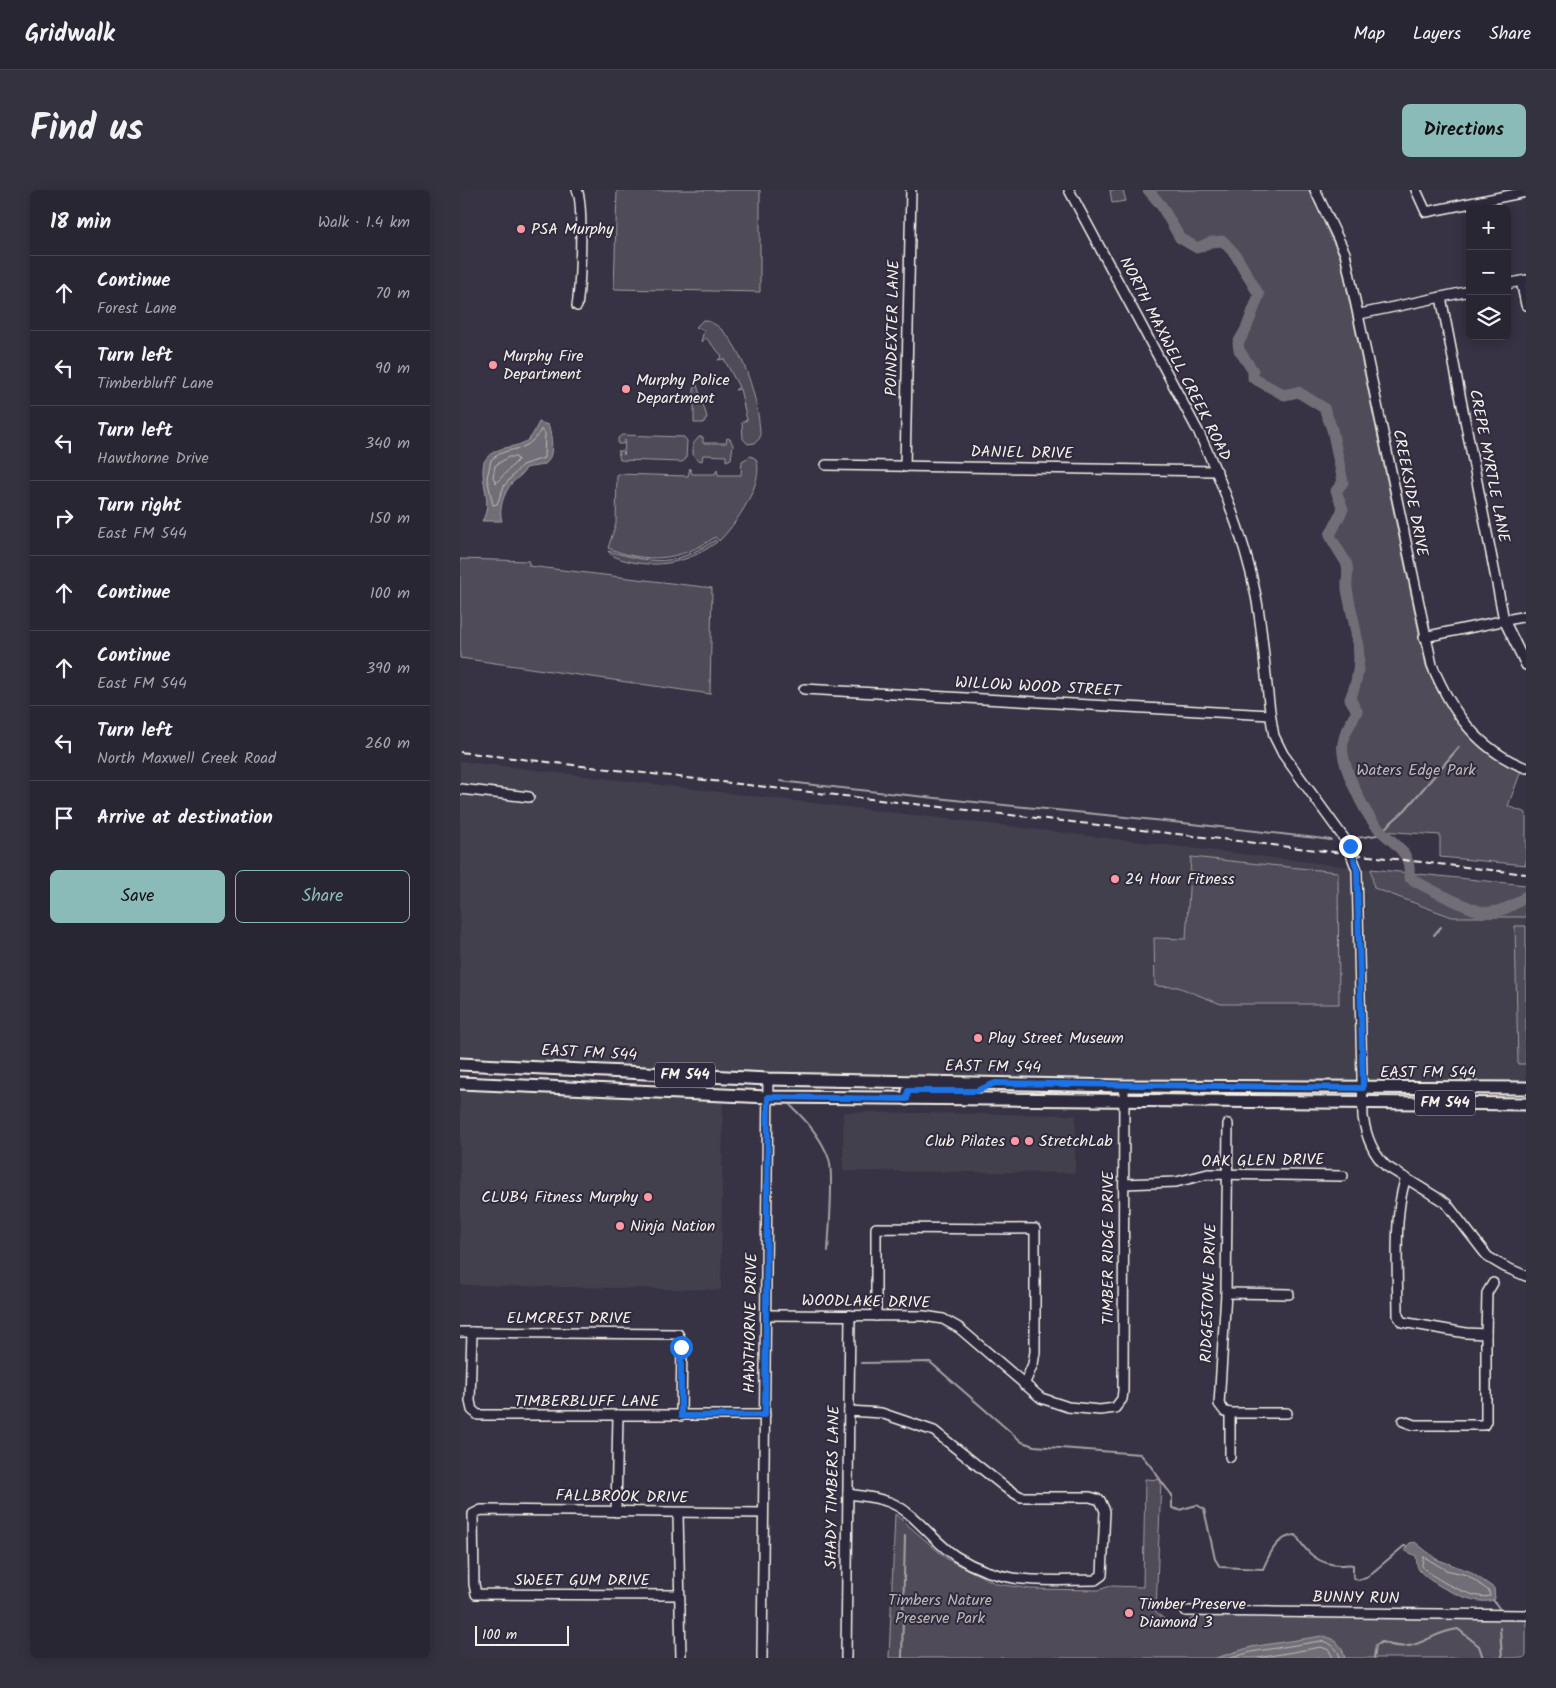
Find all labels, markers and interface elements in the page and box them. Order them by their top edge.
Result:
text: Gridwalk [25,15,115,54]
text: Map [1354,20,1385,49]
text: Layers [1413,20,1461,49]
text: Share [1489,20,1531,49]
text: Find us [30,102,143,158]
button: Directions [1402,104,1526,157]
map controls [1466,205,1511,340]
button: + [1466,205,1511,250]
text: 18 min [50,206,111,239]
text: Walk · 1.4 km [318,210,410,235]
place label: PSA Murphy [531,217,614,242]
marker: PSA Murphy [515,223,527,235]
button: − [1466,250,1511,295]
street label: NORTH MAXWELL CREEK ROAD [1112,252,1238,466]
street label: POINDEXTER LANE [879,259,907,396]
text: Continue [97,266,170,296]
icon: ahead [50,279,78,307]
text: 70 m [375,281,410,306]
button: layers [1466,295,1511,340]
text: Forest Lane [97,296,177,321]
text: Turn left [97,341,172,371]
place label: Murphy Fire Department [503,344,583,387]
icon: left [50,354,78,382]
text: 90 m [375,356,410,381]
marker: Murphy Fire Department [487,359,499,371]
place label: Murphy Police Department [636,368,730,411]
text: Timberbluff Lane [97,371,213,396]
marker: Murphy Police Department [620,383,632,395]
street label: CREPE MYRTLE LANE [1462,387,1516,545]
text: Turn left [97,416,172,446]
street label: CREEKSIDE DRIVE [1385,427,1435,559]
icon: left [50,429,78,457]
text: 340 m [365,431,410,456]
street label: DANIEL DRIVE [970,440,1074,466]
text: Hawthorne Drive [97,446,209,471]
text: Turn right [97,491,182,521]
icon: right [50,504,78,532]
text: 150 m [369,506,410,531]
text: East FM 544 [97,521,187,546]
text: Continue [97,578,170,608]
icon: ahead [50,579,78,607]
text: 100 m [370,581,410,606]
text: Continue [97,641,170,671]
icon: ahead [50,654,78,682]
text: 390 m [366,656,410,681]
street label: WILLOW WOOD STREET [954,670,1123,704]
text: East FM 544 [97,671,187,696]
text: Turn left [97,716,172,746]
icon: left [50,729,78,757]
text: 260 m [365,731,410,756]
text: North Maxwell Creek Road [97,746,276,771]
park label: Waters Edge Park [1356,758,1476,783]
text: Arrive at destination [97,803,273,833]
icon: arrive [50,804,78,832]
route end [1339,835,1362,858]
place label: 24 Hour Fitness [1125,867,1235,892]
button: Save [50,870,225,923]
button: Share [235,870,410,923]
marker: 24 Hour Fitness [1109,873,1121,885]
place label: Play Street Museum [988,1026,1124,1051]
marker: Play Street Museum [972,1032,984,1044]
street label: EAST FM 544 [540,1038,638,1068]
street label: EAST FM 544 [945,1054,1041,1080]
street label: EAST FM 544 [1380,1060,1476,1085]
road number: FM 544 [655,1062,715,1088]
road number: FM 544 [1415,1090,1475,1116]
place label: Club Pilates [925,1129,1005,1154]
place label: StretchLab [1039,1129,1113,1154]
marker: Club Pilates [1009,1135,1021,1147]
marker: StretchLab [1023,1135,1035,1147]
street label: OAK GLEN DRIVE [1201,1147,1325,1175]
street label: TIMBER RIDGE DRIVE [1096,1170,1121,1325]
place label: CLUB4 Fitness Murphy [481,1185,638,1210]
marker: CLUB4 Fitness Murphy [642,1191,654,1203]
place label: Ninja Nation [630,1214,715,1239]
marker: Ninja Nation [614,1220,626,1232]
street label: RIDGESTONE DRIVE [1194,1222,1224,1363]
street label: HAWTHORNE DRIVE [737,1252,765,1393]
street label: WOODLAKE DRIVE [801,1288,931,1316]
street label: ELMCREST DRIVE [507,1306,632,1331]
route start [670,1336,693,1359]
street label: TIMBERBLUFF LANE [514,1389,660,1414]
street label: SHADY TIMBERS LANE [819,1404,847,1569]
street label: FALLBROOK DRIVE [555,1483,689,1511]
street label: SWEET GUM DRIVE [514,1568,650,1593]
street label: BUNNY RUN [1312,1585,1400,1611]
park label: Timbers Nature Preserve Park [888,1588,992,1631]
place label: Timber Preserve Diamond 3 [1139,1592,1246,1635]
marker: Timber Preserve Diamond 3 [1123,1607,1135,1619]
scale bar [475,1623,569,1646]
text: 100 m [482,1624,517,1646]

